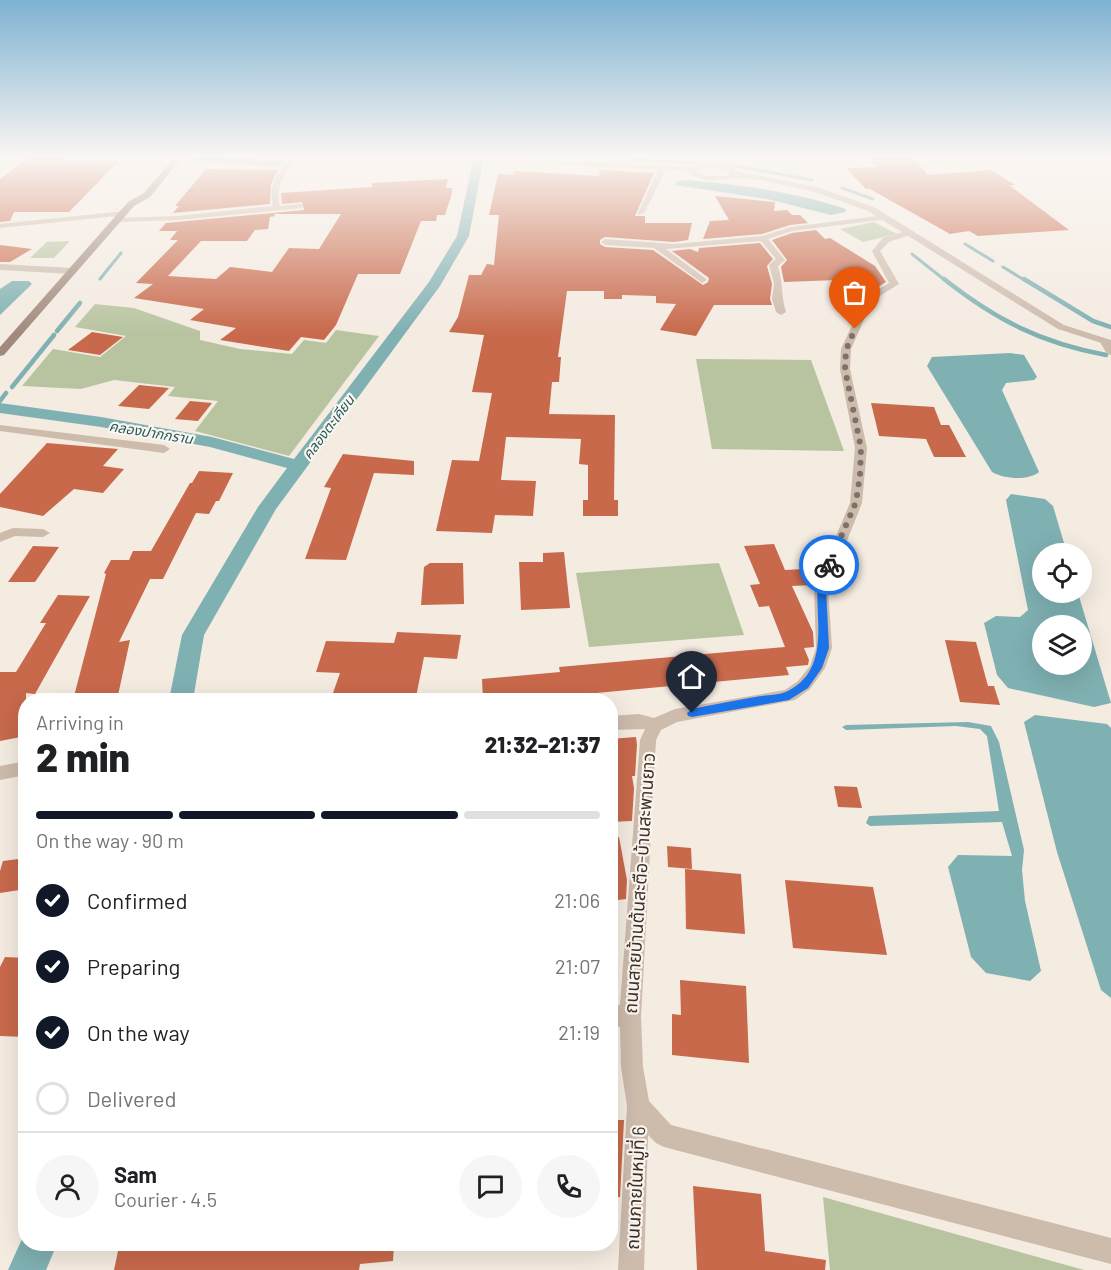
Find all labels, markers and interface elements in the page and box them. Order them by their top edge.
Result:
pin [829,267,880,329]
icon: bag [838,276,871,309]
water label: คลองตะเคียน [299,391,358,462]
water label: คลองปากกราน [108,417,195,447]
courier [799,535,859,595]
map controls [1032,543,1092,675]
button: locate [1032,543,1092,603]
icon: bike [813,549,846,582]
button: layers [1032,615,1092,675]
pin [666,651,717,713]
icon: home [675,660,708,693]
text: Arriving in [36,710,124,734]
text: 21:32–21:37 [485,731,600,757]
text: 2 min [36,733,130,780]
street label: ถนนสายบ้านต้นสะตือ-บ้านสะพานยาว [619,752,659,1014]
text: On the way · 90 m [36,828,184,852]
icon: check [36,884,69,917]
text: Confirmed [87,887,187,913]
text: 21:06 [554,888,600,912]
icon: check [36,950,69,983]
text: Preparing [87,953,180,979]
text: 21:07 [555,954,600,978]
icon: check [36,1016,69,1049]
text: On the way [87,1019,190,1045]
text: 21:19 [558,1020,600,1044]
text: Delivered [87,1085,176,1111]
street label: ถนนภายในหมู่ที่ 6 [620,1126,651,1250]
button: person [36,1155,99,1218]
button: chat [459,1155,522,1218]
button: phone [537,1155,600,1218]
text: Sam [114,1161,157,1187]
text: Courier · 4.5 [114,1187,217,1211]

